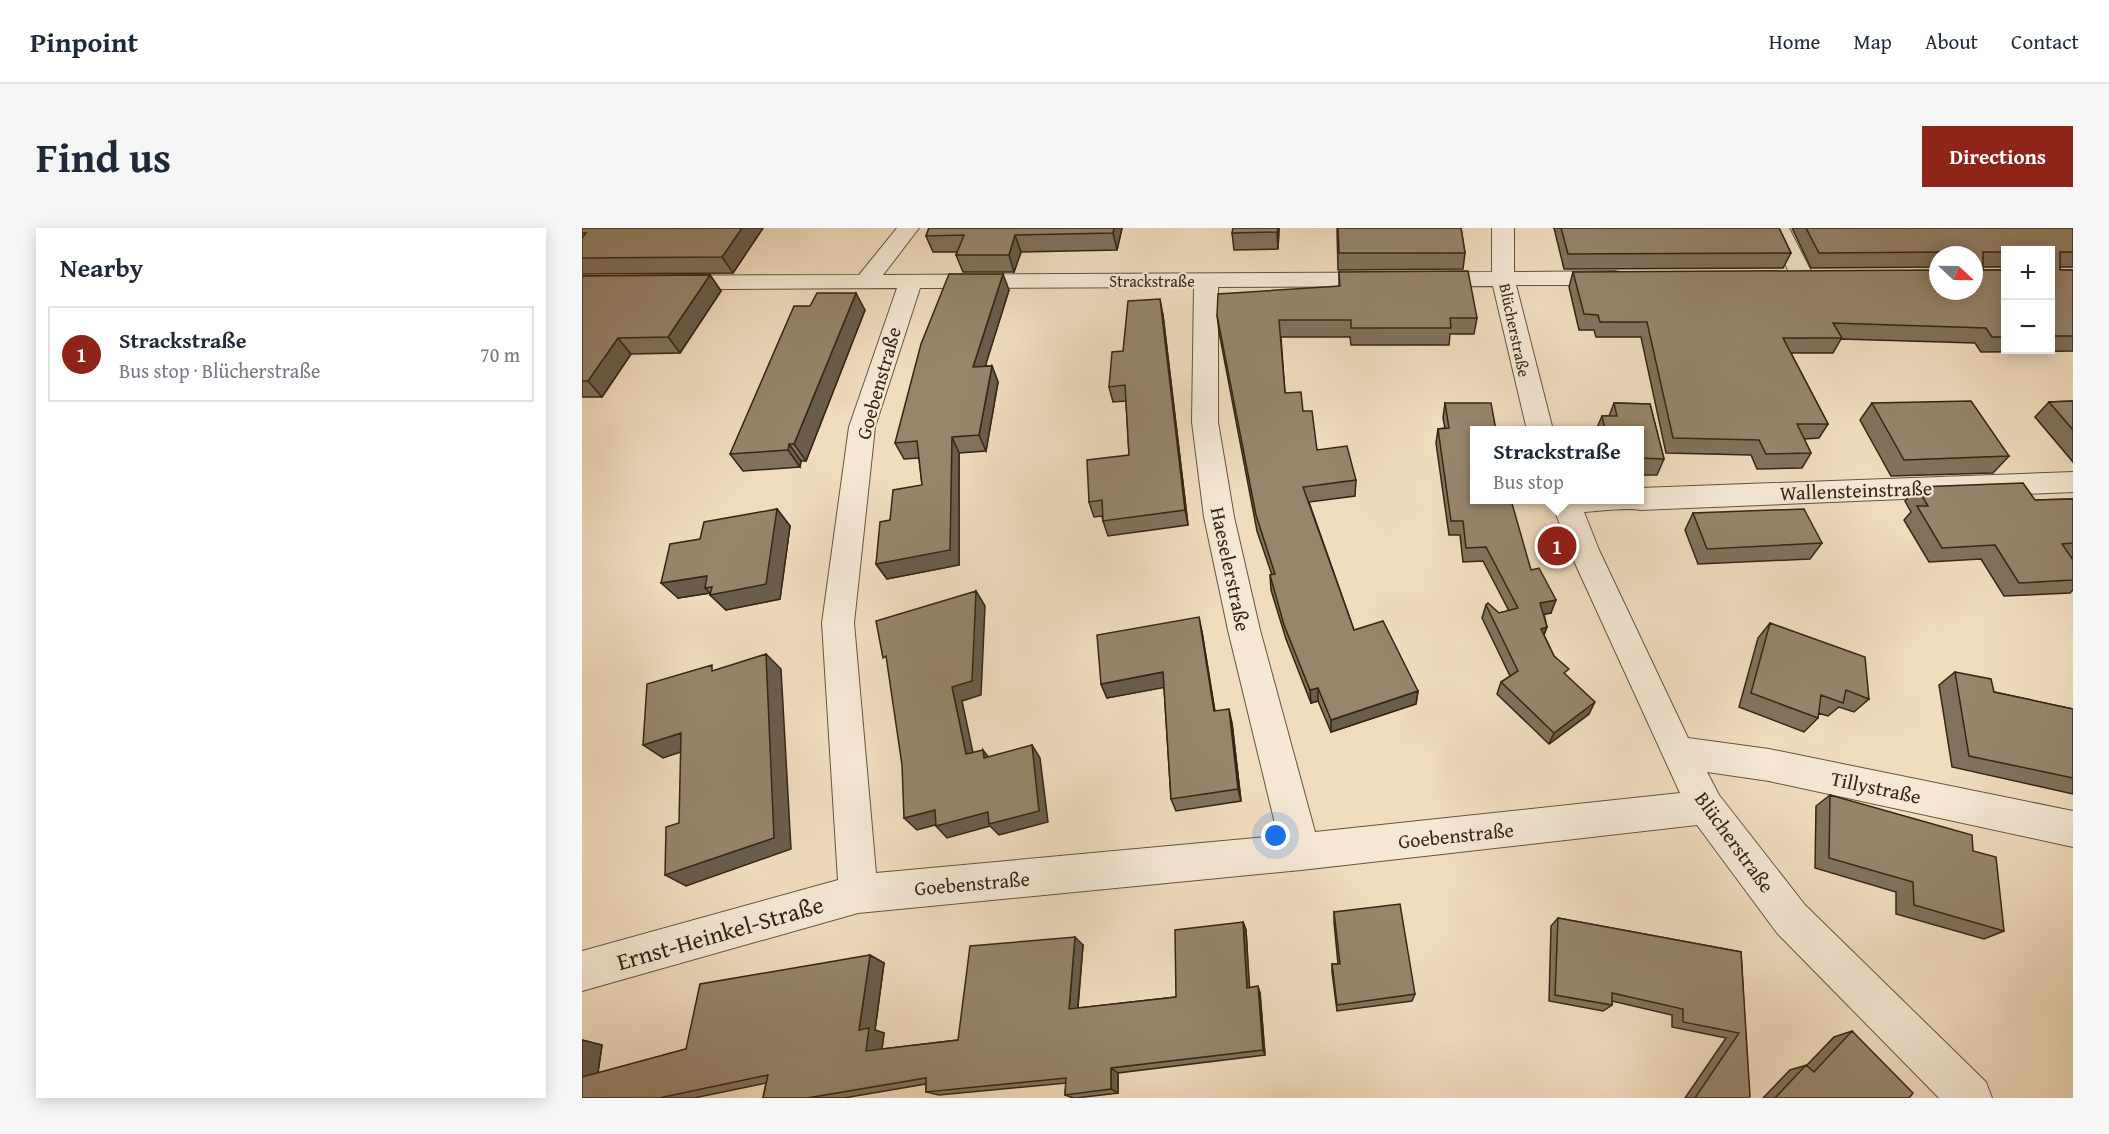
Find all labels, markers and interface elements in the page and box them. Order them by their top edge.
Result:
text: Pinpoint [30,21,138,62]
text: Home [1769,26,1820,57]
text: Map [1853,26,1892,57]
text: About [1925,26,1978,57]
text: Contact [2011,26,2079,57]
text: Find us [36,126,171,187]
button: Directions [1922,126,2073,187]
north arrow [1929,246,1983,300]
map controls [2001,246,2055,354]
button: + [2001,246,2055,300]
text: Nearby [60,248,143,287]
street label: Strackstraße [1109,269,1195,293]
street label: Blücherstraße [1493,281,1537,379]
button: − [2001,300,2055,354]
street label: Goebenstraße [848,323,908,443]
text: Strackstraße [119,324,246,356]
text: 1 [76,340,87,369]
text: 70 m [480,340,520,369]
text: Bus stop · Blücherstraße [119,356,320,385]
popup [1470,426,1644,504]
text: Strackstraße [1493,435,1621,467]
text: Bus stop [1493,467,1564,496]
street label: Wallensteinstraße [1779,473,1933,507]
street label: Haeselerstraße [1204,504,1258,634]
pin: 1 [1538,524,1576,568]
street label: Tillystraße [1828,763,1924,811]
street label: Blücherstraße [1688,785,1782,899]
street label: Goebenstraße [1397,815,1515,855]
your location [1261,821,1290,850]
street label: Goebenstraße [913,864,1031,902]
street label: Ernst-Heinkel-Straße [613,887,827,979]

